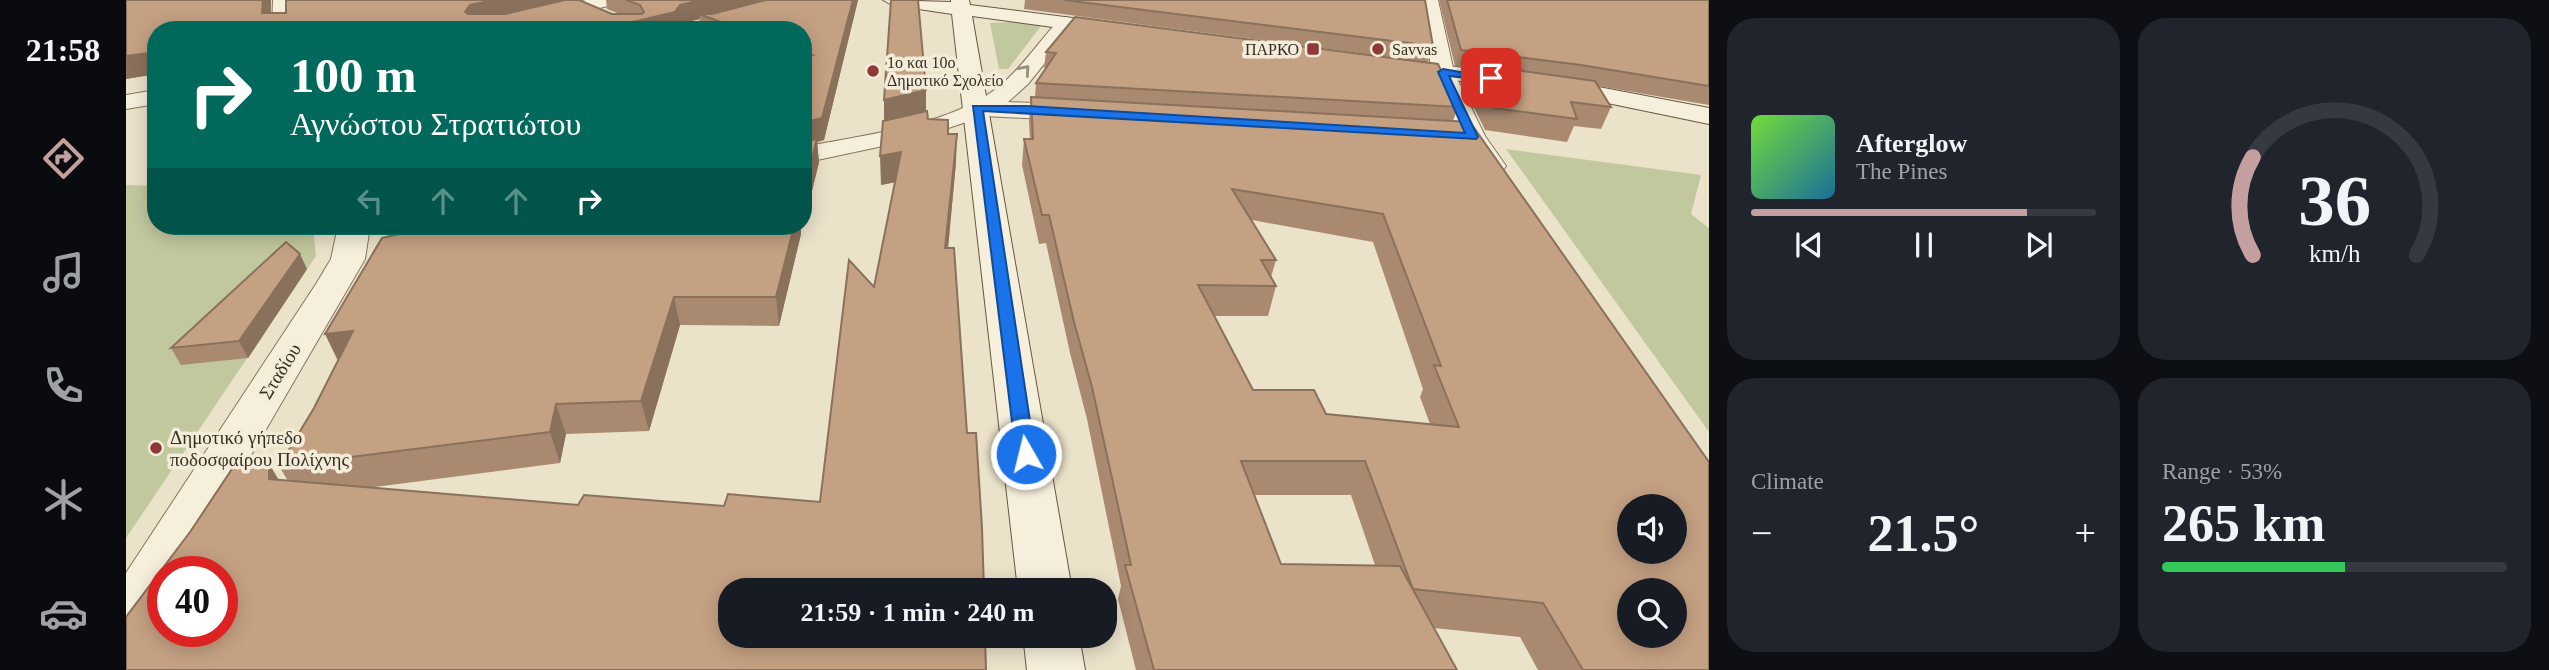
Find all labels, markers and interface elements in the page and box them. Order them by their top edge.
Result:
text: 21:58 [26,32,100,68]
place label: ΠΑΡΚΟ [1245,41,1299,58]
marker: ΠΑΡΚΟ [1305,41,1321,57]
marker: Savvas [1370,41,1386,57]
place label: Savvas [1392,41,1437,58]
text: 100 m [290,48,417,103]
pin [1461,48,1521,108]
icon: right [175,49,266,140]
place label: 1ο και 10ο Δημοτικό Σχολείο [887,54,1004,90]
icon: arrive [1472,59,1510,97]
marker: 1ο και 10ο Δημοτικό Σχολείο [865,63,881,79]
one-way arrow [1017,65,1029,78]
text: Αγνώστου Στρατιώτου [290,106,581,142]
text: Afterglow [1856,129,1967,158]
icon: directions [39,134,88,183]
text: The Pines [1856,159,1947,184]
text: 36 [2298,161,2371,242]
icon: left [351,182,389,220]
icon: ahead [424,182,462,220]
icon: ahead [497,182,535,220]
icon: right [570,182,608,220]
icon: previous [1790,226,1828,264]
icon: pause [1905,226,1943,264]
icon: next [2020,226,2058,264]
text: km/h [2309,240,2361,267]
icon: music [39,248,88,297]
street label: Σταδίου [255,339,305,403]
icon: phone [39,361,88,410]
position arrow [989,417,1063,491]
place label: Δημοτικό γήπεδο ποδοσφαίρου Πολίχνης [170,427,349,470]
marker: Δημοτικό γήπεδο ποδοσφαίρου Πολίχνης [148,440,164,456]
text: Range · 53% [2162,459,2282,484]
text: Climate [1751,469,1824,494]
icon: climate [39,475,88,524]
map controls [1617,494,1687,648]
button: sound [1617,494,1687,564]
text: 265 km [2162,495,2325,552]
text: 21.5° [1868,505,1979,562]
text: − [1751,512,1772,554]
text: + [2075,512,2096,554]
speed limit sign: 40 [147,556,238,647]
button: search [1617,578,1687,648]
icon: car [39,589,88,638]
text: 21:59 · 1 min · 240 m [801,598,1035,627]

